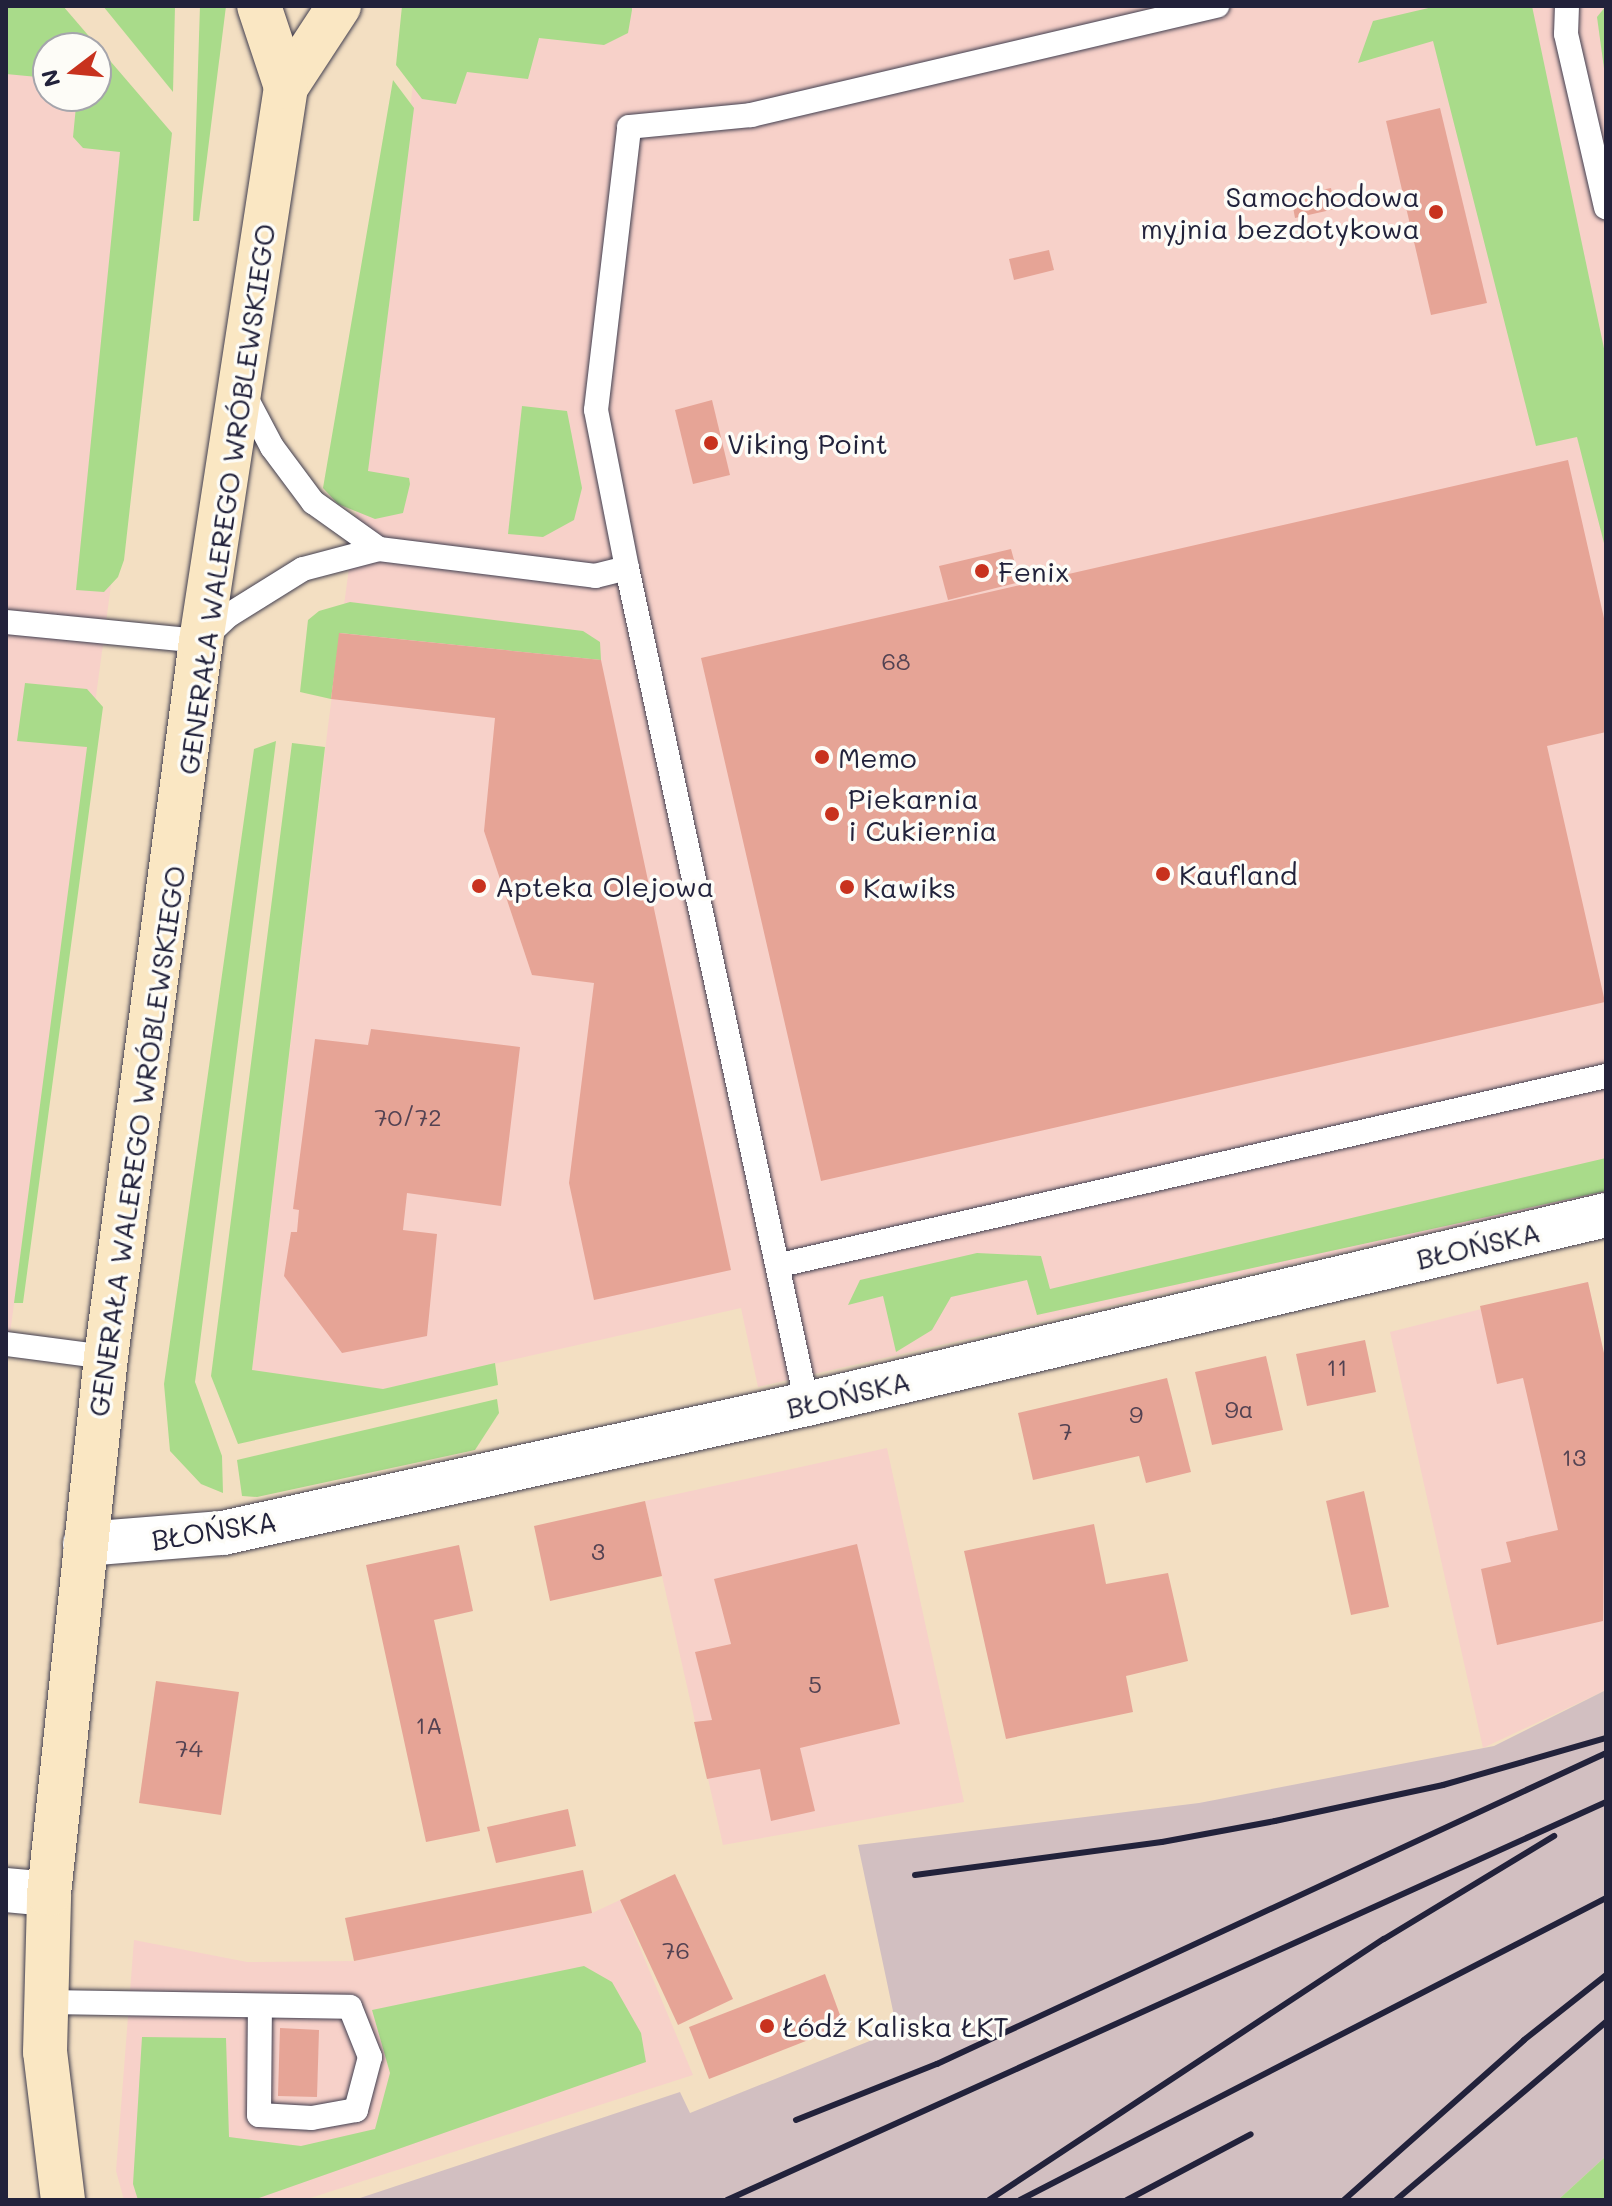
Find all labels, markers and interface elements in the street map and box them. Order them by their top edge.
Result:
north arrow [32,32,112,112]
text: N [34,66,67,90]
place label: Samochodowa myjnia bezdotykowa [1141,179,1420,245]
marker: Samochodowa myjnia bezdotykowa [1427,203,1445,221]
street label: GENERAŁA WALEREGO WRÓBLEWSKIEGO [171,221,281,777]
place label: Viking Point [727,426,888,460]
marker: Viking Point [702,434,720,452]
place label: Fenix [998,554,1069,588]
marker: Fenix [973,562,991,580]
house number: 68 [881,647,911,675]
place label: Memo [838,740,917,774]
marker: Memo [813,748,831,766]
place label: Piekarnia i Cukiernia [848,781,997,847]
marker: Piekarnia i Cukiernia [823,805,841,823]
place label: Kaufland [1179,857,1297,891]
street label: GENERAŁA WALEREGO WRÓBLEWSKIEGO [81,863,191,1419]
marker: Kaufland [1154,865,1172,883]
place label: Apteka Olejowa [495,869,714,903]
place label: Kawiks [863,870,956,904]
marker: Apteka Olejowa [470,877,488,895]
marker: Kawiks [838,878,856,896]
house number: 70/72 [374,1103,442,1131]
street label: BŁOŃSKA [1413,1214,1543,1276]
house number: 11 [1326,1353,1348,1381]
street label: BŁOŃSKA [783,1363,913,1425]
house number: 9a [1224,1395,1254,1423]
house number: 9 [1129,1400,1143,1428]
house number: 7 [1059,1417,1073,1445]
house number: 13 [1562,1443,1586,1471]
street label: BŁOŃSKA [149,1504,279,1556]
house number: 3 [591,1537,605,1565]
house number: 5 [808,1670,822,1698]
house number: 1A [415,1711,443,1739]
house number: 74 [175,1734,203,1762]
house number: 76 [662,1936,690,1964]
place label: Łódź Kaliska ŁKT [783,2009,1009,2043]
marker: Łódź Kaliska ŁKT [758,2017,776,2035]

